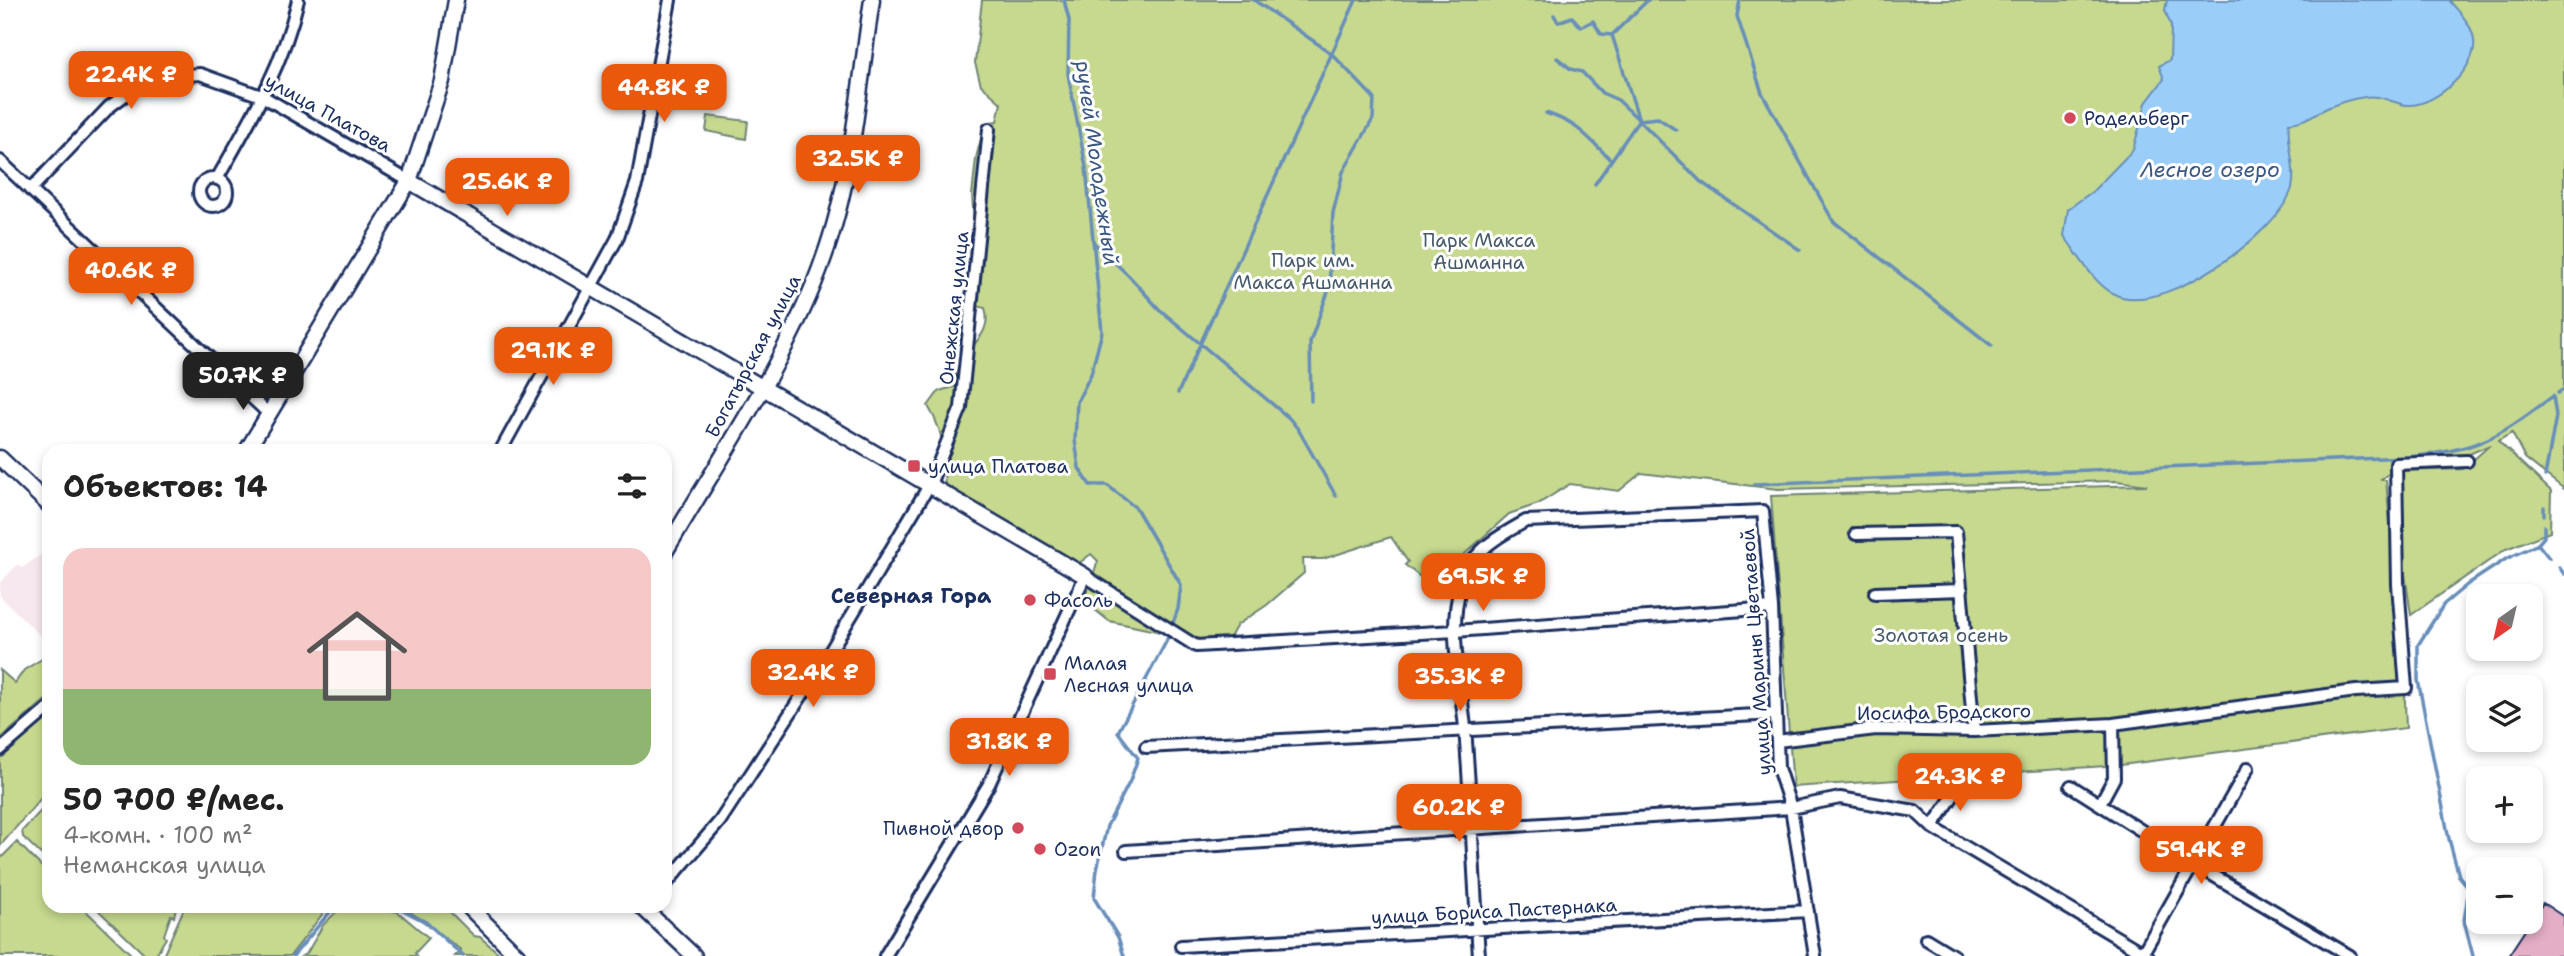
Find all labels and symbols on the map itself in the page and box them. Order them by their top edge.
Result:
pin: 22.4K ₽ [66,52,196,111]
water label: ручей Молодежный [1069,58,1125,267]
pin: 44.8K ₽ [599,64,729,124]
street label: улица Платова [261,68,396,158]
place label: Родельберг [2084,106,2190,131]
marker: Родельберг [2062,110,2078,126]
pin: 32.5K ₽ [793,136,923,195]
water label: Лесное озеро [2139,156,2280,184]
pin: 25.6K ₽ [442,158,572,218]
park label: Парк Макса Ашманна [1423,228,1535,275]
street label: Онежская улица [933,230,975,386]
pin: 40.6K ₽ [66,247,196,307]
park label: Парк им. Макса Ашманна [1234,248,1393,295]
street label: Богатырская улица [699,270,807,442]
pin: 29.1K ₽ [488,328,618,387]
pin: 50.7K ₽ [178,352,308,412]
place label: улица Платова [928,454,1069,479]
marker: улица Платова [906,458,922,474]
street label: улица Марины Цветаевой [1735,528,1777,776]
pin: 69.5K ₽ [1418,554,1548,613]
district label: Северная Гора [831,582,992,610]
north arrow [2466,584,2543,662]
place label: Фасоль [1044,588,1113,613]
marker: Фасоль [1022,592,1038,608]
park label: Золотая осень [1874,623,2008,648]
pin: 32.4K ₽ [748,650,878,709]
place label: Малая Лесная улица [1064,651,1194,698]
pin: 35.3K ₽ [1395,654,1525,713]
marker: Малая Лесная улица [1042,666,1058,682]
street label: Иосифа Бродского [1857,698,2031,726]
pin: 31.8K ₽ [944,718,1074,778]
pin: 24.3K ₽ [1895,754,2025,813]
pin: 60.2K ₽ [1394,784,1524,844]
place label: Пивной двор [883,816,1004,841]
marker: Пивной двор [1010,820,1026,836]
pin: 59.4K ₽ [2136,826,2266,886]
place label: Ozon [1054,837,1101,862]
marker: Ozon [1032,841,1048,857]
street label: улица Бориса Пастернака [1370,892,1618,930]

